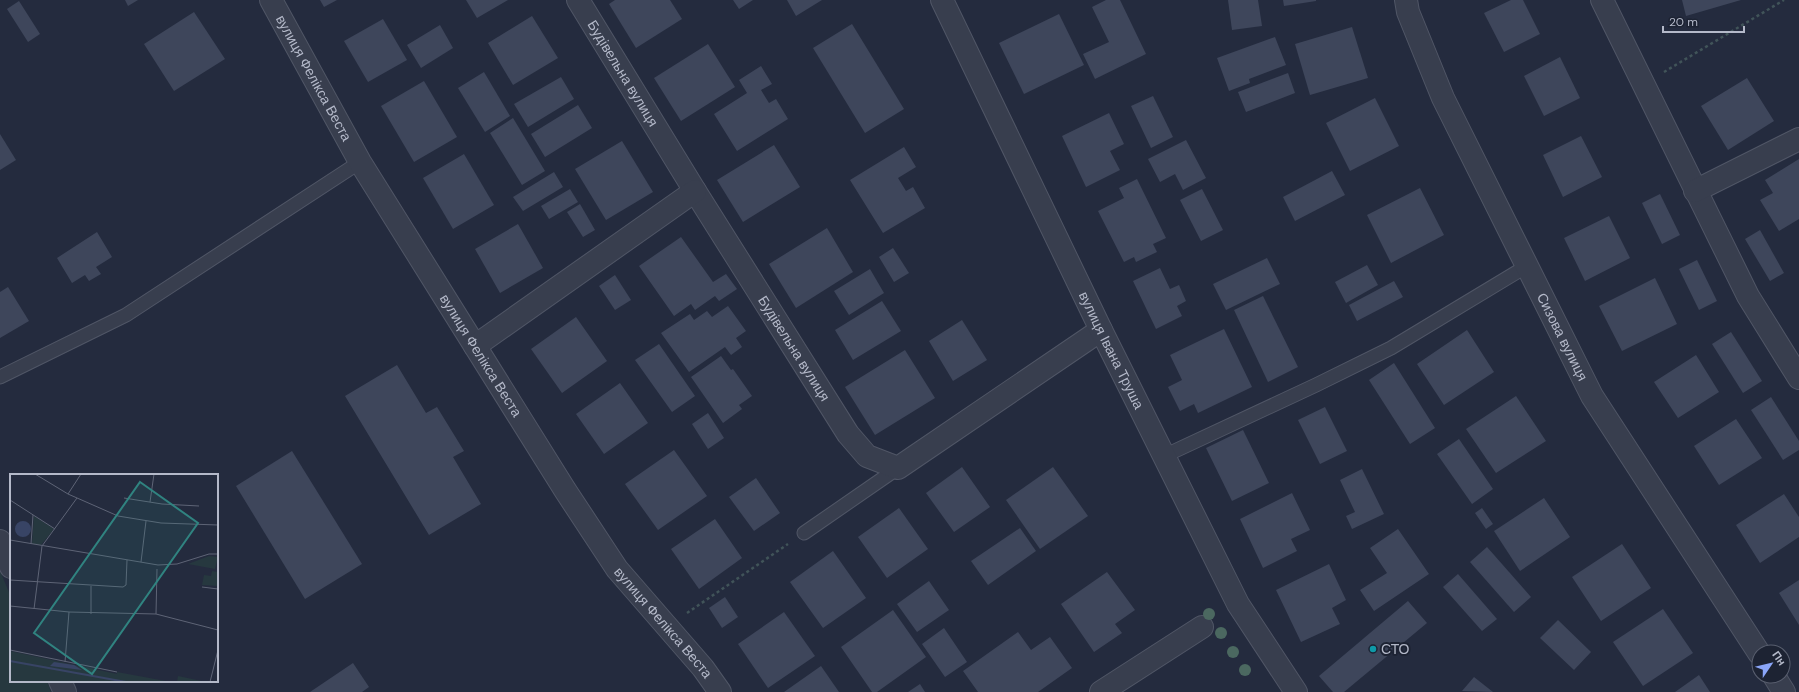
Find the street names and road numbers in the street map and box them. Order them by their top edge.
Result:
street label: вулиця Фелікса Веста [272,12,356,145]
street label: Будівельна вулиця [584,17,662,130]
street label: вулиця Івана Труша [1075,288,1148,412]
street label: Сизова вулиця [1533,290,1592,384]
street label: вулиця Фелікса Веста [436,291,526,420]
street label: Будівельна вулиця [754,292,834,405]
street label: вулиця Фелікса Веста [610,563,716,682]

